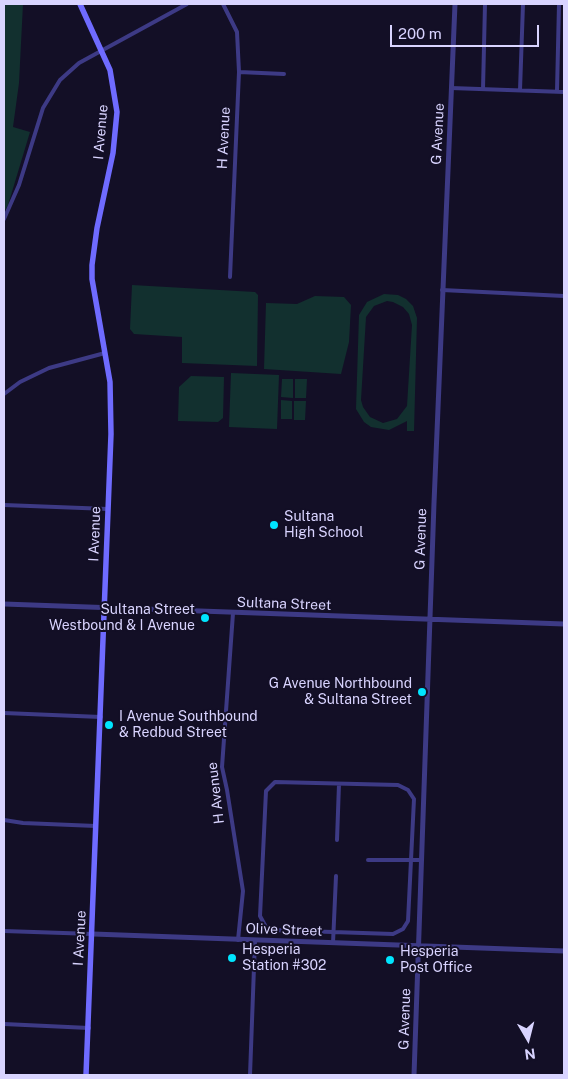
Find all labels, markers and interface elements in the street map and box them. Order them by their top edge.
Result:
scale bar [393,15,542,47]
text: 200 m [398,25,442,42]
street label: G Avenue [428,103,448,165]
street label: I Avenue [90,104,112,160]
street label: H Avenue [214,106,234,170]
street label: I Avenue [86,506,104,562]
street label: G Avenue [412,508,430,570]
place label: Sultana High School [284,509,363,542]
marker: Sultana High School [268,519,280,531]
street label: Sultana Street [236,594,332,614]
place label: Sultana Street Westbound & I Avenue [49,602,195,634]
marker: Sultana Street Westbound & I Avenue [199,612,211,624]
place label: G Avenue Northbound & Sultana Street [269,676,412,709]
marker: G Avenue Northbound & Sultana Street [416,686,428,698]
place label: I Avenue Southbound & Redbud Street [119,709,258,742]
marker: I Avenue Southbound & Redbud Street [103,719,115,731]
street label: H Avenue [204,761,228,825]
street label: I Avenue [70,910,90,966]
street label: Olive Street [245,920,323,940]
place label: Hesperia Station #302 [242,942,326,974]
place label: Hesperia Post Office [400,944,472,976]
marker: Hesperia Station #302 [226,952,238,964]
marker: Hesperia Post Office [384,954,396,966]
street label: G Avenue [396,988,414,1050]
north arrow [503,1014,553,1064]
text: N [524,1045,537,1063]

